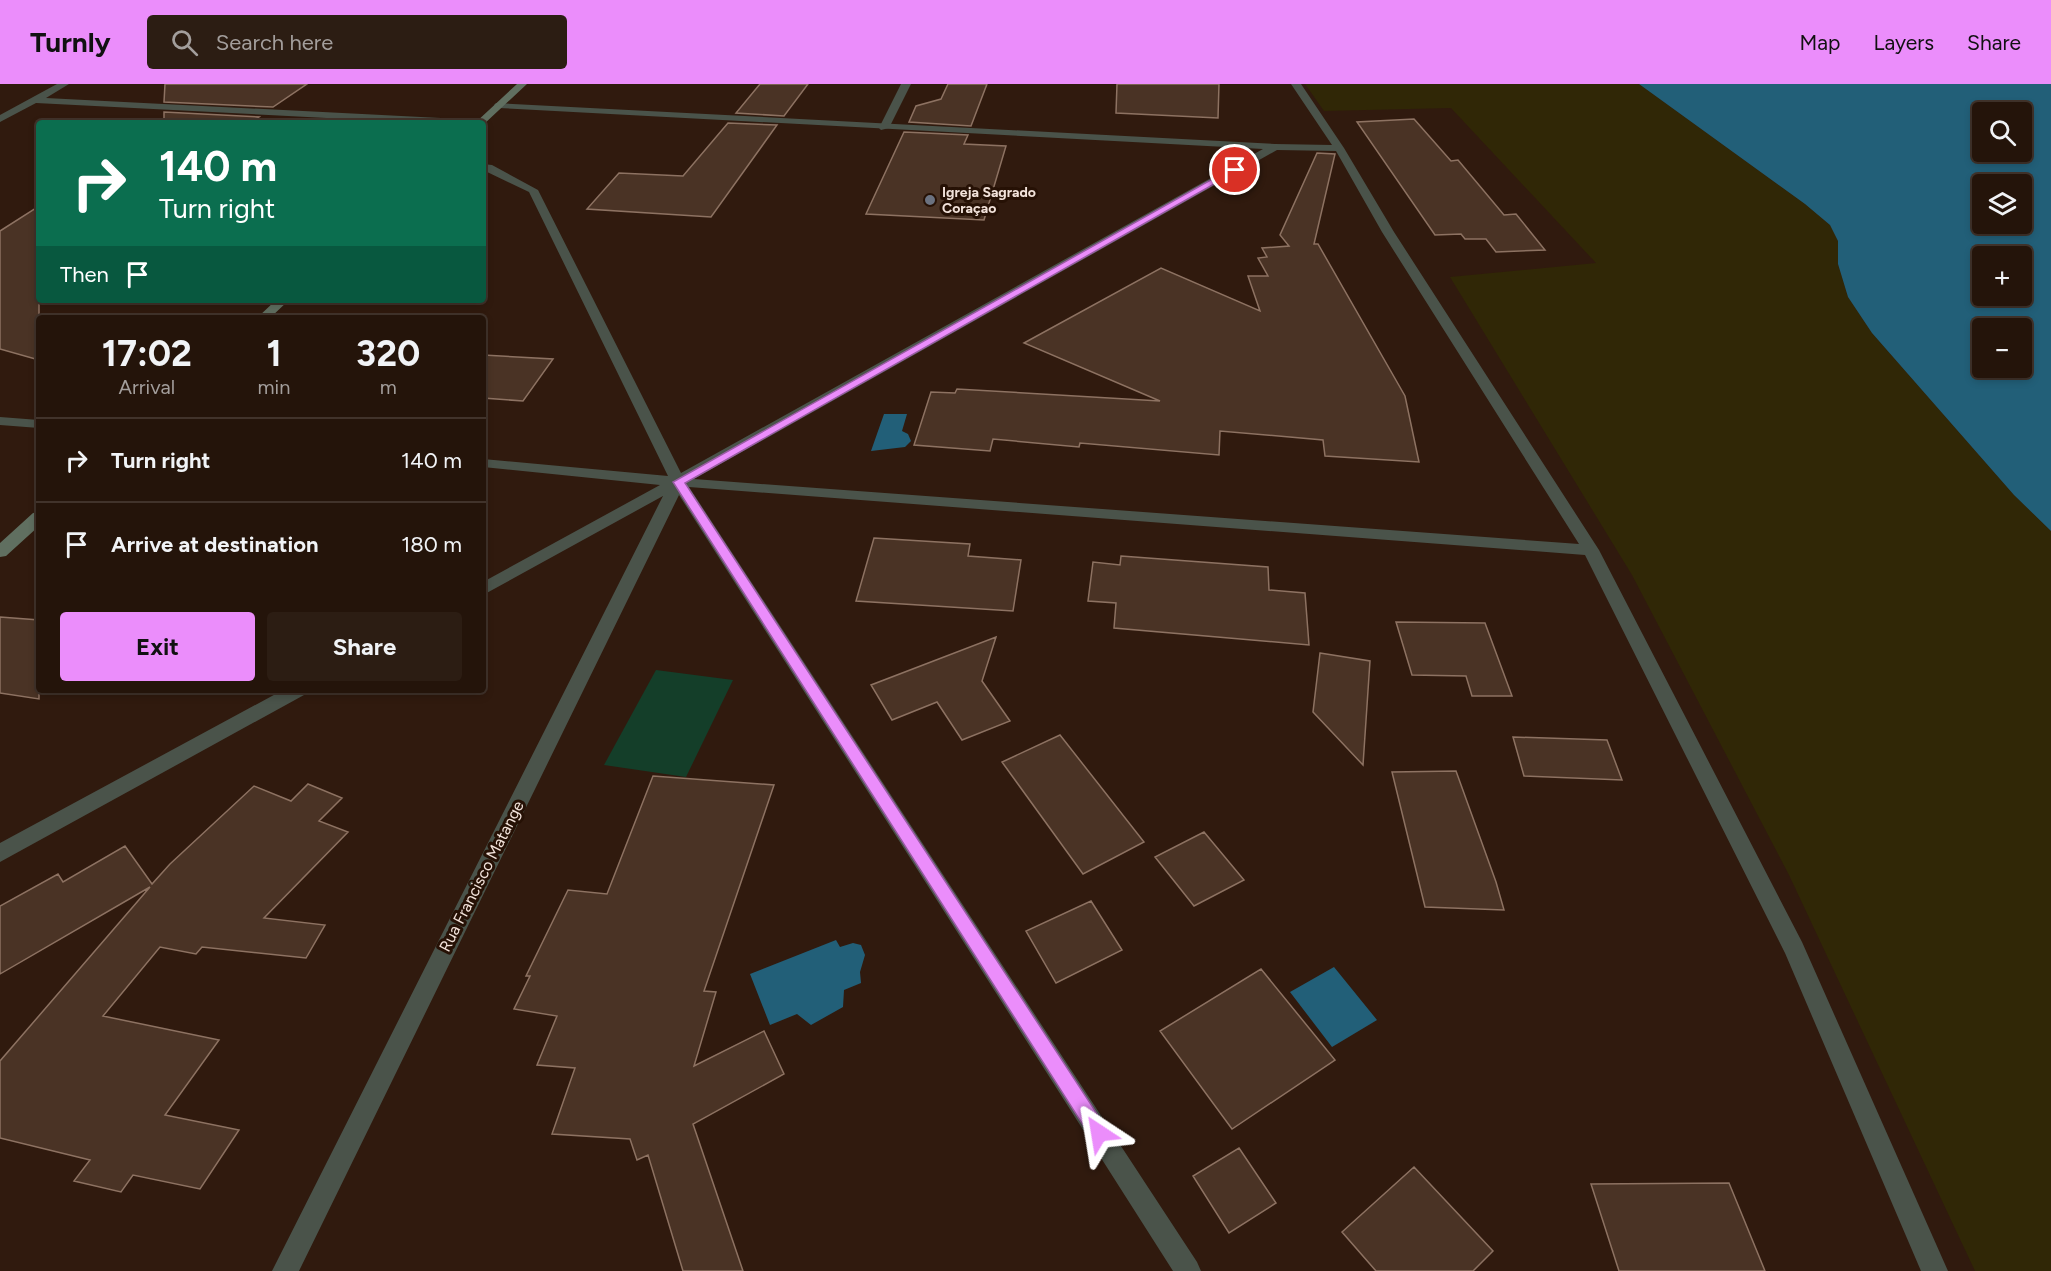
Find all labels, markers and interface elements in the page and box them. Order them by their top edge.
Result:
search box [147,15,567,69]
text: Turnly [30,25,111,59]
icon: search [168,26,201,59]
text: Search here [216,29,333,56]
text: Map [1800,30,1840,55]
text: Layers [1873,30,1934,55]
text: Share [1967,30,2021,55]
map controls [1972,102,2032,378]
button: search [1972,102,2032,162]
text: 140 m [159,141,277,192]
icon: right [60,144,138,222]
pin [1209,144,1260,195]
icon: arrive [1218,153,1251,186]
button: layers [1972,174,2032,234]
place label: Igreja Sagrado Coraçao [942,184,1036,217]
text: Turn right [159,192,275,225]
marker: Igreja Sagrado Coraçao [923,193,937,207]
button: + [1972,246,2032,306]
icon: arrive [121,258,154,291]
text: Then [60,261,109,288]
button: − [1972,318,2032,378]
text: 17:02 [102,332,192,375]
text: 1 [266,332,282,375]
text: 320 [356,332,420,375]
text: Arrival [119,375,175,399]
text: min [258,375,290,399]
text: m [380,375,397,399]
icon: right [60,444,93,477]
text: Turn right [111,447,210,474]
text: 140 m [401,447,462,474]
icon: arrive [60,528,93,561]
text: Arrive at destination [111,531,319,558]
text: 180 m [401,531,462,558]
button: Exit [60,612,255,681]
button: Share [267,612,462,681]
street label: Rua Francisco Matange [435,797,528,955]
position arrow [1067,1101,1131,1165]

